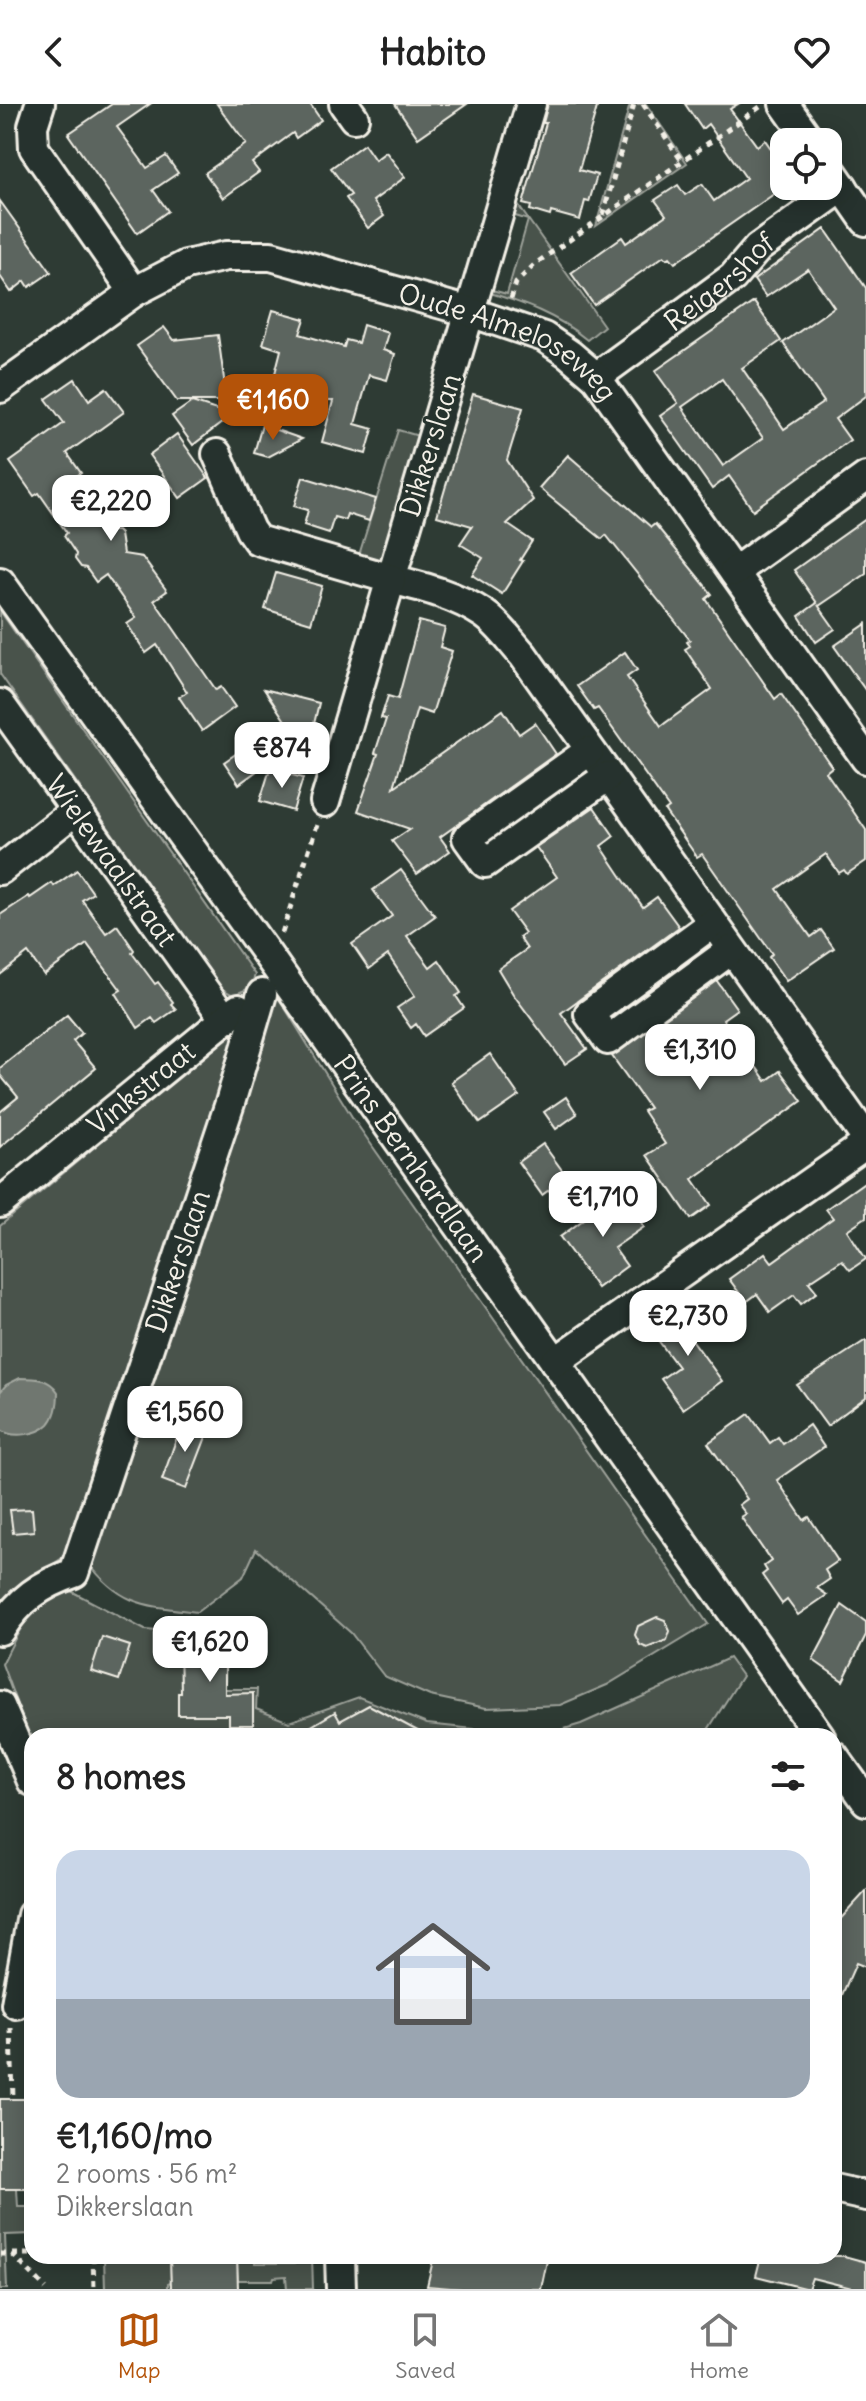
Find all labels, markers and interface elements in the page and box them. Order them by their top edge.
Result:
icon: back [32,30,76,74]
text: Habito [380,30,486,75]
icon: heart [790,30,834,74]
map controls [770,128,842,200]
button: locate [770,128,842,200]
street label: Reigershof [657,224,782,339]
street label: Oude Almeloseweg [394,275,625,408]
street label: Dikkerslaan [391,369,469,521]
pin: €1,160 [208,374,338,442]
text: €1,160 [236,383,310,416]
pin: €2,220 [46,475,176,543]
text: €2,220 [70,484,152,517]
pin: €874 [235,722,329,790]
text: €874 [253,731,311,764]
street label: Wielewaalstraat [38,767,185,953]
pin: €1,310 [635,1024,765,1092]
street label: Vinkstraat [80,1033,202,1143]
text: €1,310 [663,1033,737,1066]
street label: Prins Bernhardlaan [326,1048,497,1269]
pin: €1,710 [538,1171,668,1239]
text: €1,710 [567,1180,639,1213]
street label: Dikkerslaan [137,1185,218,1337]
pin: €2,730 [623,1290,753,1358]
text: €2,730 [647,1299,729,1332]
pin: €1,560 [120,1386,250,1454]
text: €1,560 [145,1395,225,1428]
pin: €1,620 [145,1616,275,1684]
text: €1,620 [171,1625,249,1658]
icon: filters [766,1754,810,1798]
text: 8 homes [56,1755,186,1798]
icon: home [361,1902,505,2046]
text: €1,160/mo [56,2114,213,2157]
text: 2 rooms · 56 m² [56,2157,237,2190]
text: Dikkerslaan [56,2190,194,2223]
tab: Map [117,2308,161,2384]
tab: Saved [395,2308,455,2384]
tab: Home [690,2308,749,2384]

